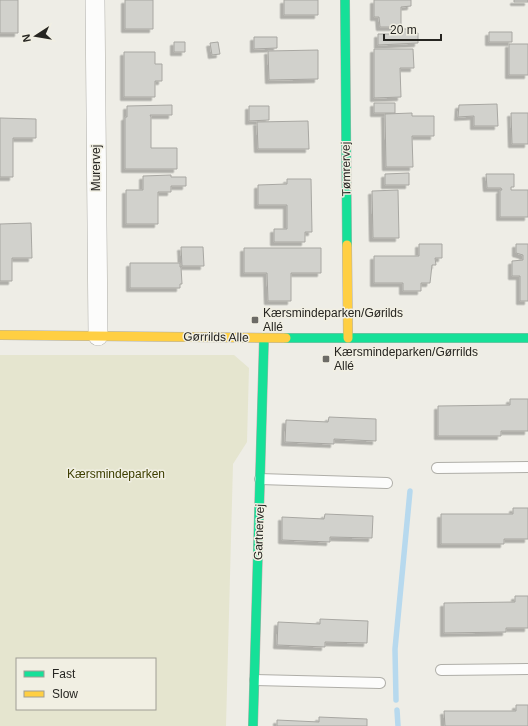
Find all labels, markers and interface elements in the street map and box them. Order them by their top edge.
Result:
north arrow [16,16,56,56]
scale bar [384,16,441,42]
text: 20 m [390,23,417,37]
text: N [20,33,33,43]
street label: Tømrervej [339,142,353,196]
street label: Murervej [89,145,103,191]
place label: Kærsmindeparken/Gørilds Allé [263,306,403,334]
marker: Kærsmindeparken/Gørilds Allé [250,315,260,325]
street label: Gørrilds Alle [183,329,249,345]
place label: Kærsmindeparken/Gørrilds Allé [334,345,478,373]
marker: Kærsmindeparken/Gørrilds Allé [321,354,331,364]
park label: Kærsmindeparken [67,467,165,481]
street label: Gartnervej [251,504,267,560]
legend [16,658,156,710]
text: Fast [52,667,76,681]
text: Slow [52,687,78,701]

